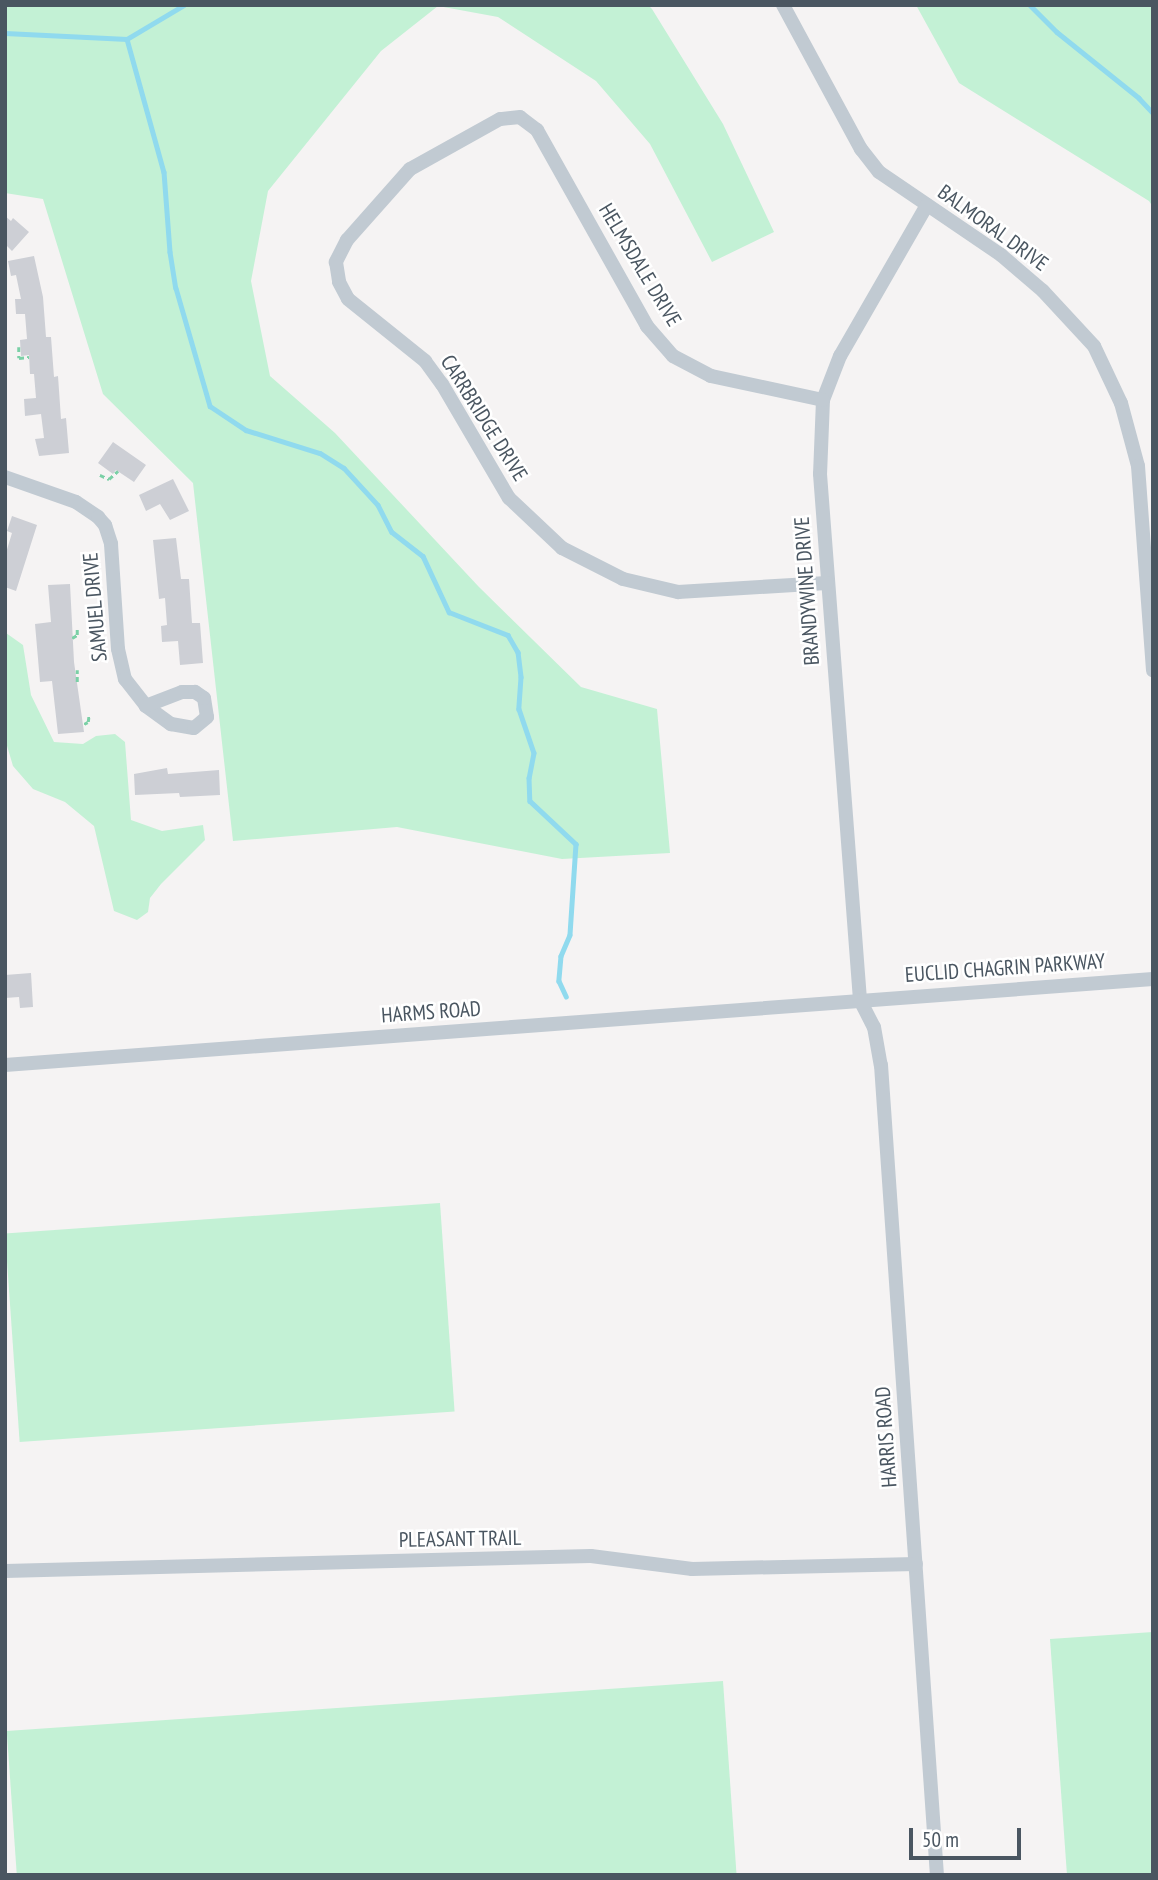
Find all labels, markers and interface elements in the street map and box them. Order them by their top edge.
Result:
street label: BALMORAL DRIVE [933,179,1053,277]
street label: HELMSDALE DRIVE [593,199,687,331]
street label: CARRBRIDGE DRIVE [435,350,533,486]
street label: BRANDYWINE DRIVE [789,516,825,666]
street label: SAMUEL DRIVE [78,551,112,663]
street label: EUCLID CHAGRIN PARKWAY [904,948,1106,988]
street label: HARMS ROAD [380,996,482,1028]
street label: HARRIS ROAD [870,1386,902,1488]
street label: PLEASANT TRAIL [398,1525,522,1553]
scale bar [913,1814,1025,1858]
text: 50 m [922,1826,959,1853]

